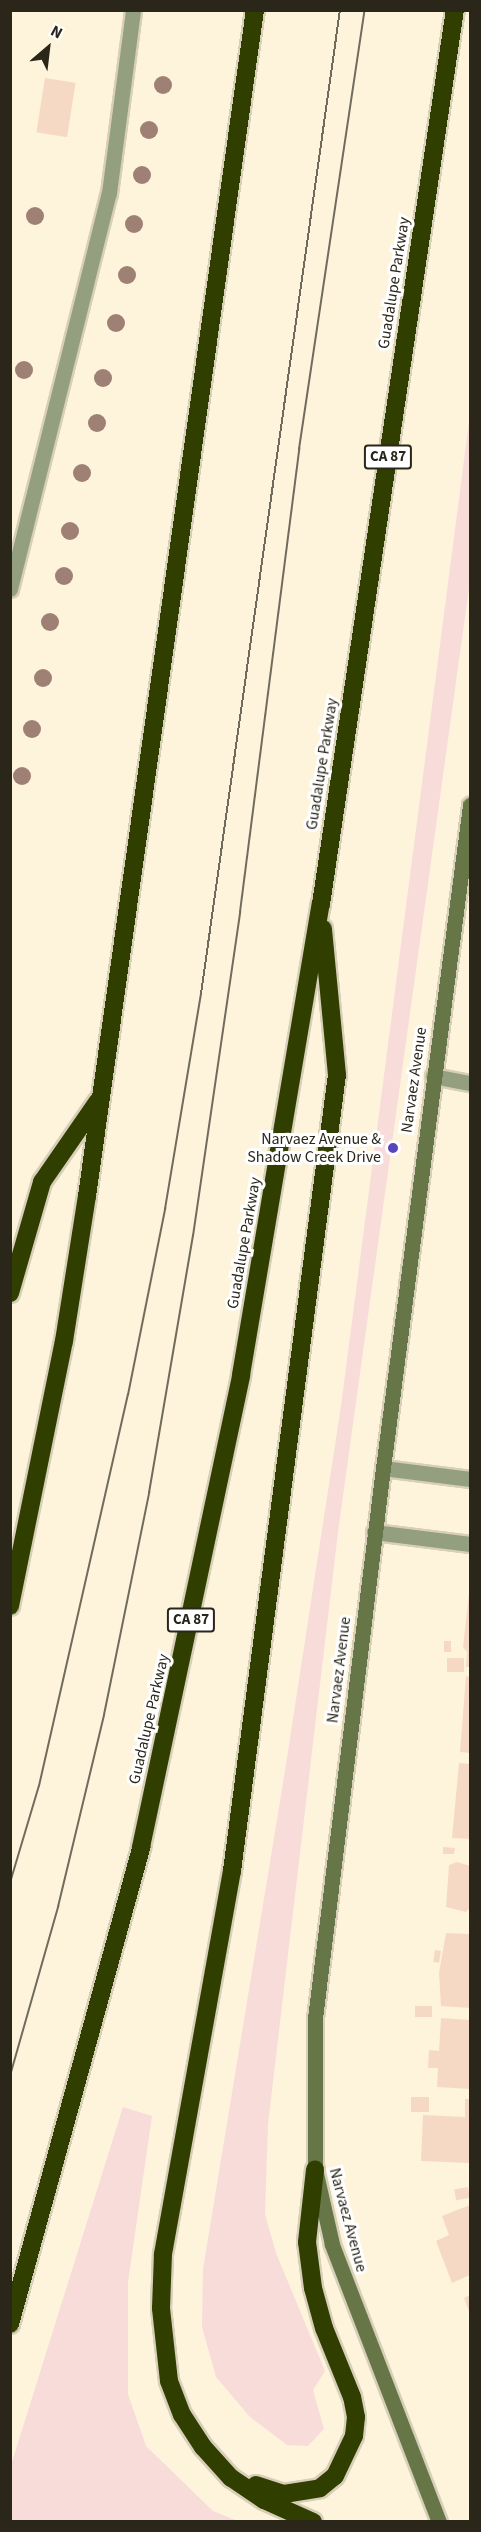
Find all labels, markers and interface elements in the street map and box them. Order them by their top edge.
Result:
north arrow [18,18,78,78]
text: N [47,20,66,44]
street label: Guadalupe Parkway [374,216,414,350]
road number: CA 87 [362,445,414,469]
street label: Guadalupe Parkway [302,697,342,831]
street label: Narvaez Avenue [397,1026,431,1134]
place label: Narvaez Avenue & Shadow Creek Drive [247,1129,381,1167]
marker: Narvaez Avenue & Shadow Creek Drive [386,1141,400,1155]
street label: Guadalupe Parkway [223,1176,265,1310]
road number: CA 87 [166,1608,216,1632]
street label: Narvaez Avenue [323,1616,355,1724]
street label: Guadalupe Parkway [125,1652,173,1786]
street label: Narvaez Avenue [325,2166,371,2274]

